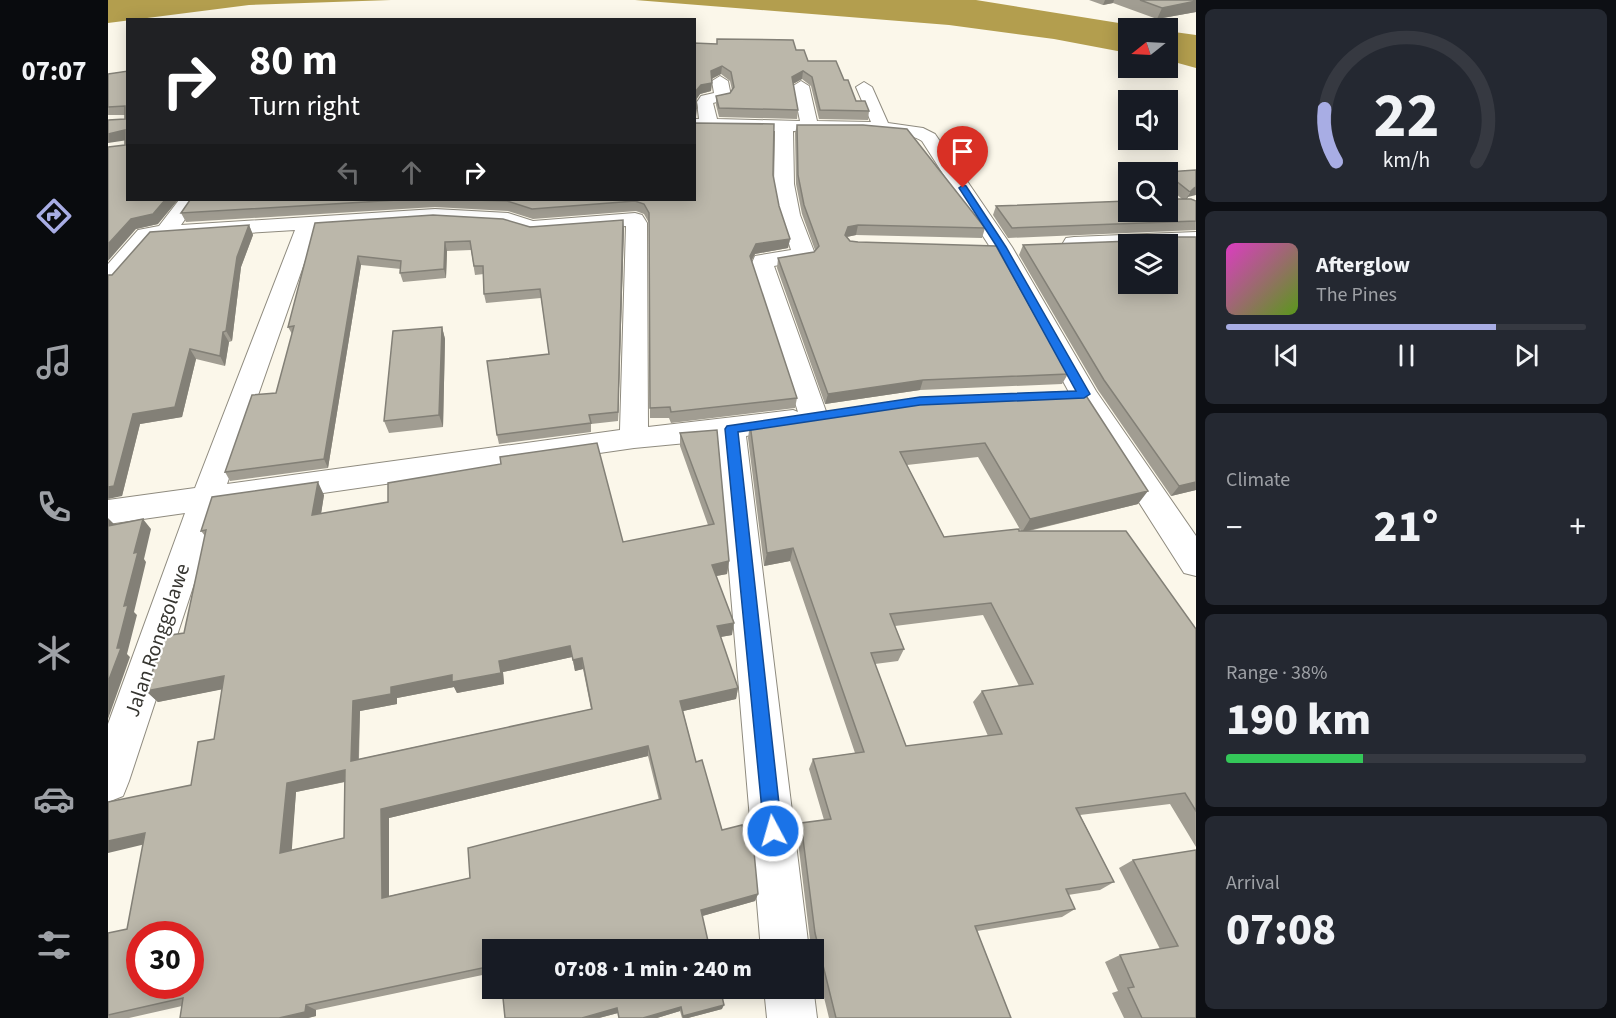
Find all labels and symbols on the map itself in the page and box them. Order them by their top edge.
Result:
north arrow [1118,18,1178,78]
pin [937,126,988,188]
street label: Jalan Ronggolawe [117,559,197,721]
position arrow [741,799,805,863]
speed limit sign: 30 [126,921,204,999]

